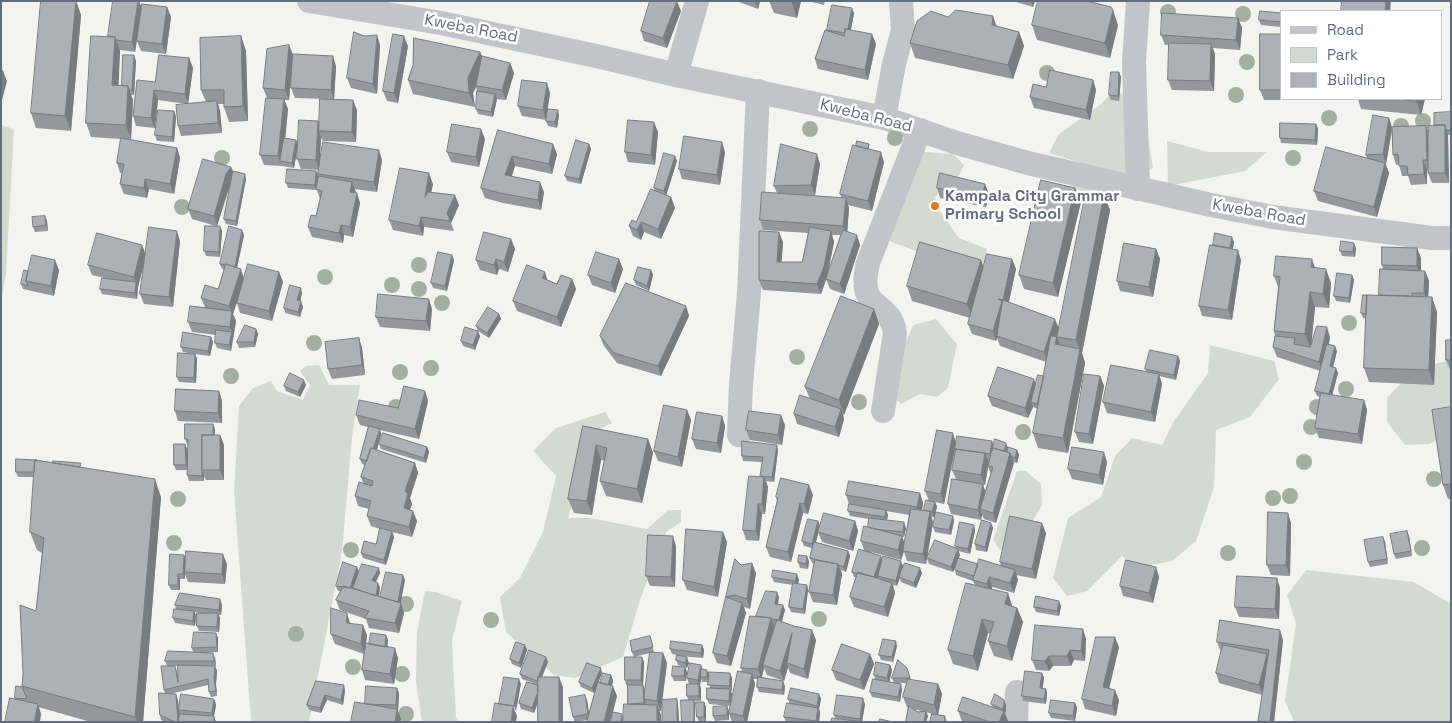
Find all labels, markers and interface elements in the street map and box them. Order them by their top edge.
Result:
legend [1280,10,1442,100]
street label: Kweba Road [423,11,519,47]
text: Road [1327,20,1364,39]
text: Park [1327,45,1358,64]
text: Building [1327,70,1386,89]
street label: Kweba Road [818,95,914,137]
place label: Kampala City Grammar Primary School [945,187,1120,225]
street label: Kweba Road [1211,195,1307,231]
marker: Kampala City Grammar Primary School [929,200,941,212]

